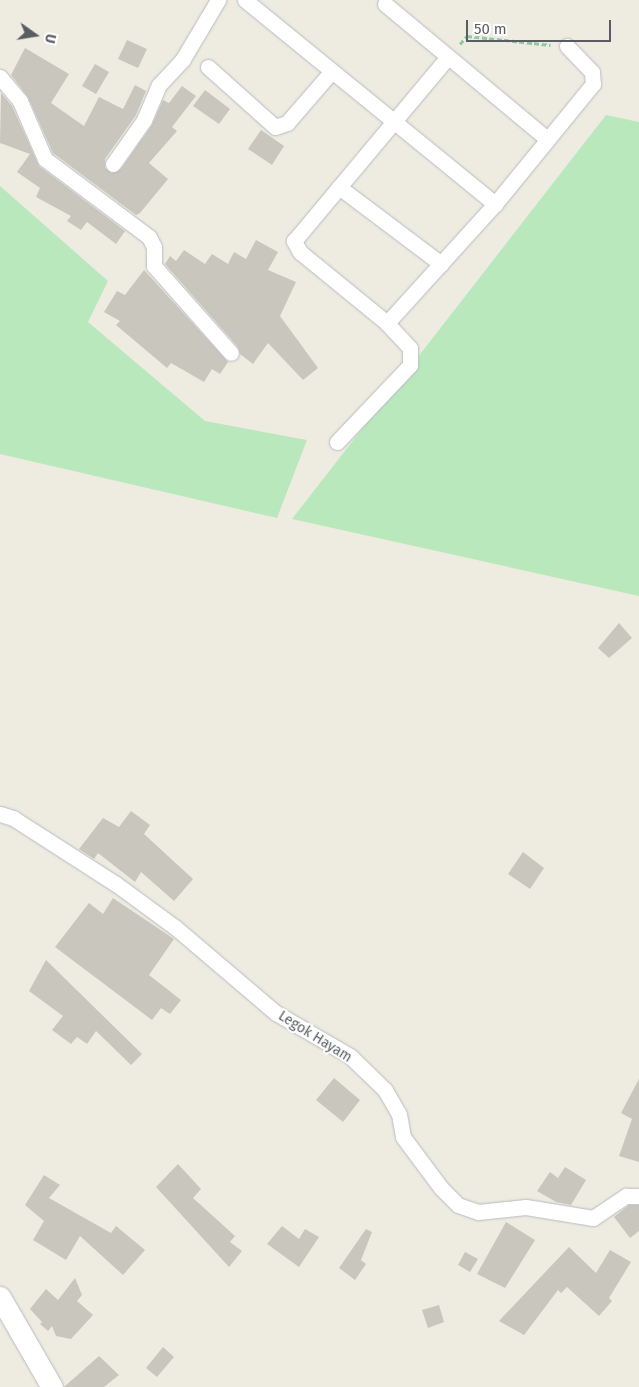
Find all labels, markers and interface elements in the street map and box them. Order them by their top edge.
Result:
north arrow [10,10,60,60]
scale bar [469,10,614,42]
text: 50 m [474,20,507,38]
text: U [41,32,59,45]
street label: Legok Hayam [275,1008,355,1066]

